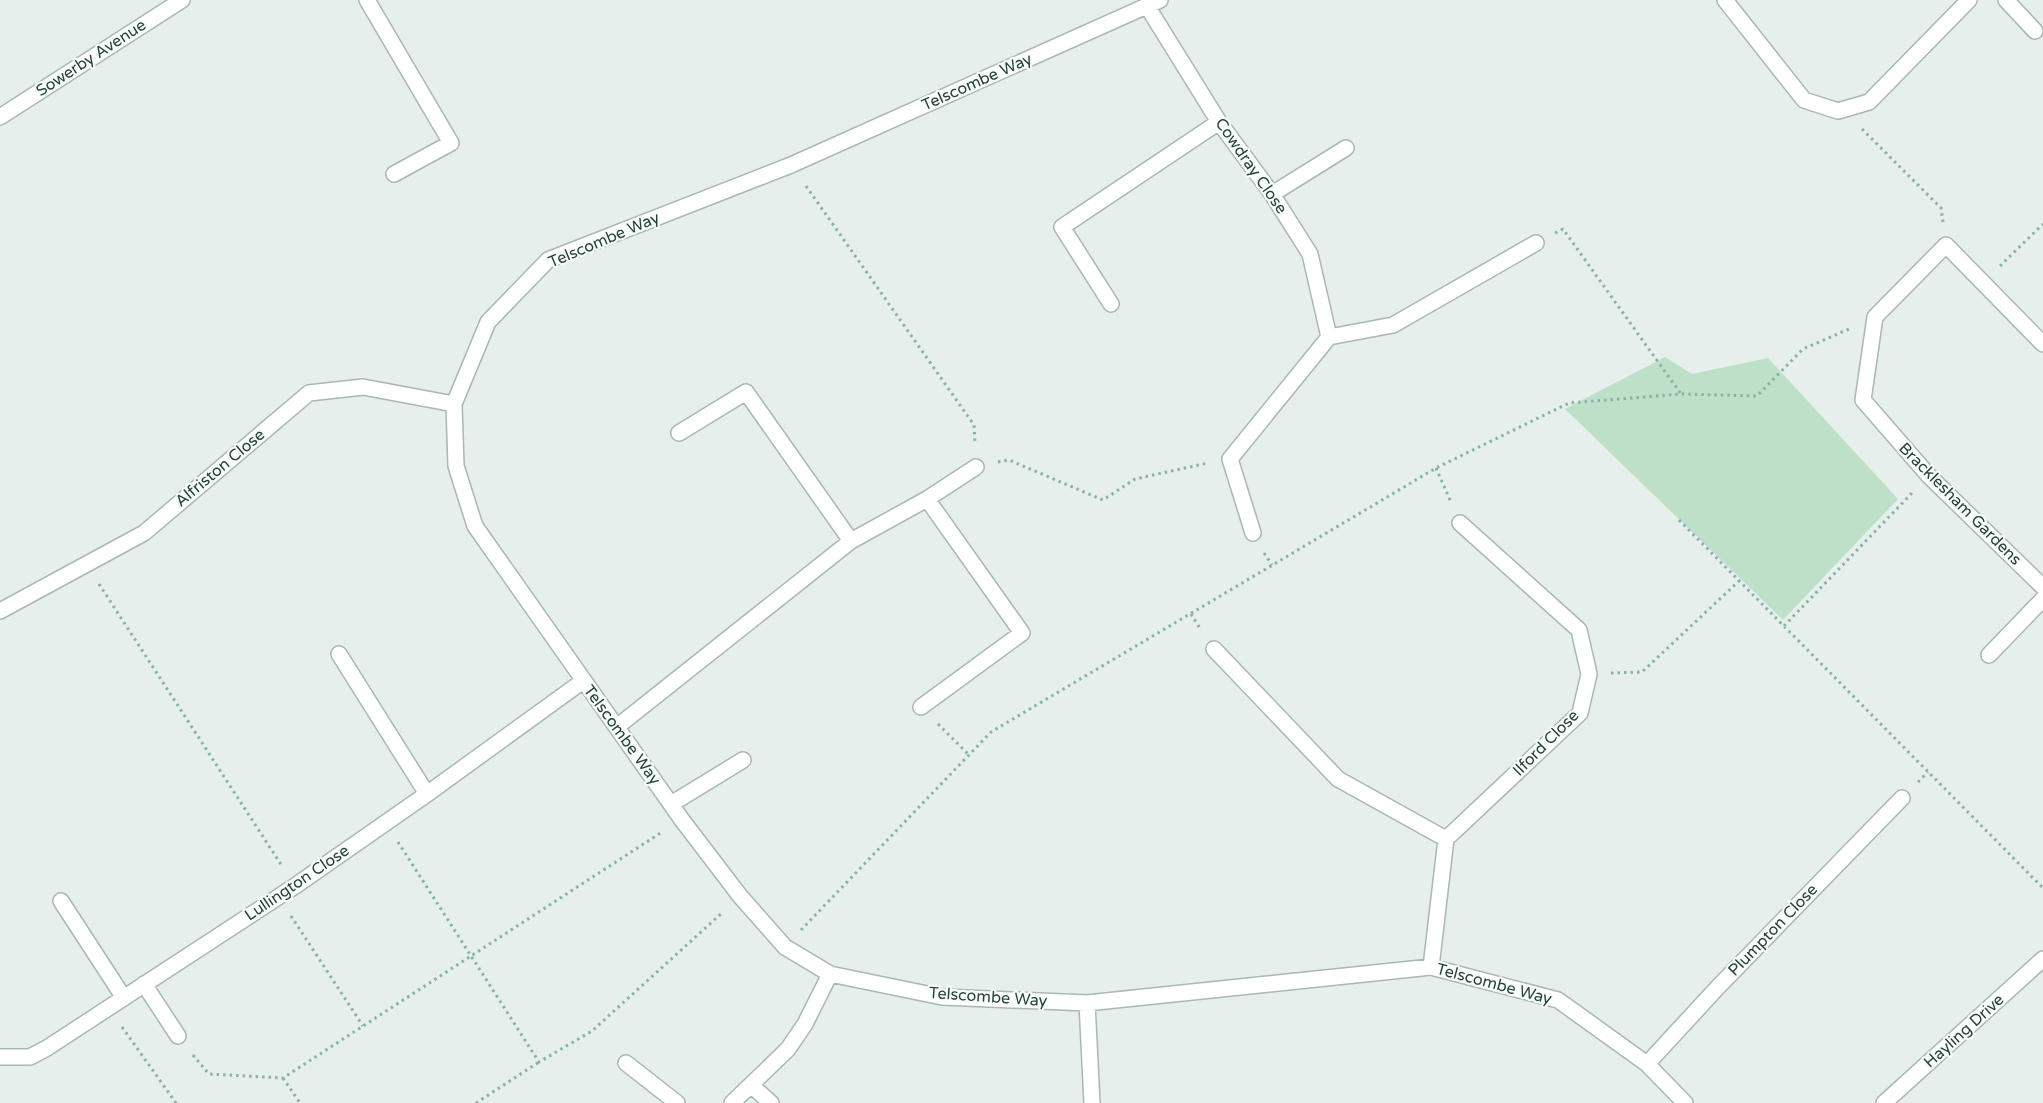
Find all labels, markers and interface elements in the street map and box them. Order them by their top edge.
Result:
street label: Sowerby Avenue [32,15,150,101]
street label: Telscombe Way [919,49,1036,115]
street label: Cowdray Close [1211,114,1291,218]
street label: Telscombe Way [546,207,663,272]
street label: Alfriston Close [171,425,269,511]
street label: Bracklesham Gardens [1895,439,2025,569]
street label: Telscombe Way [579,681,665,789]
street label: Ilford Close [1509,706,1583,780]
street label: Lullington Close [241,841,353,925]
street label: Plumpton Close [1724,880,1822,980]
street label: Telscombe Way [1434,959,1554,1009]
street label: Telscombe Way [928,983,1048,1011]
street label: Hayling Drive [1920,990,2008,1072]

